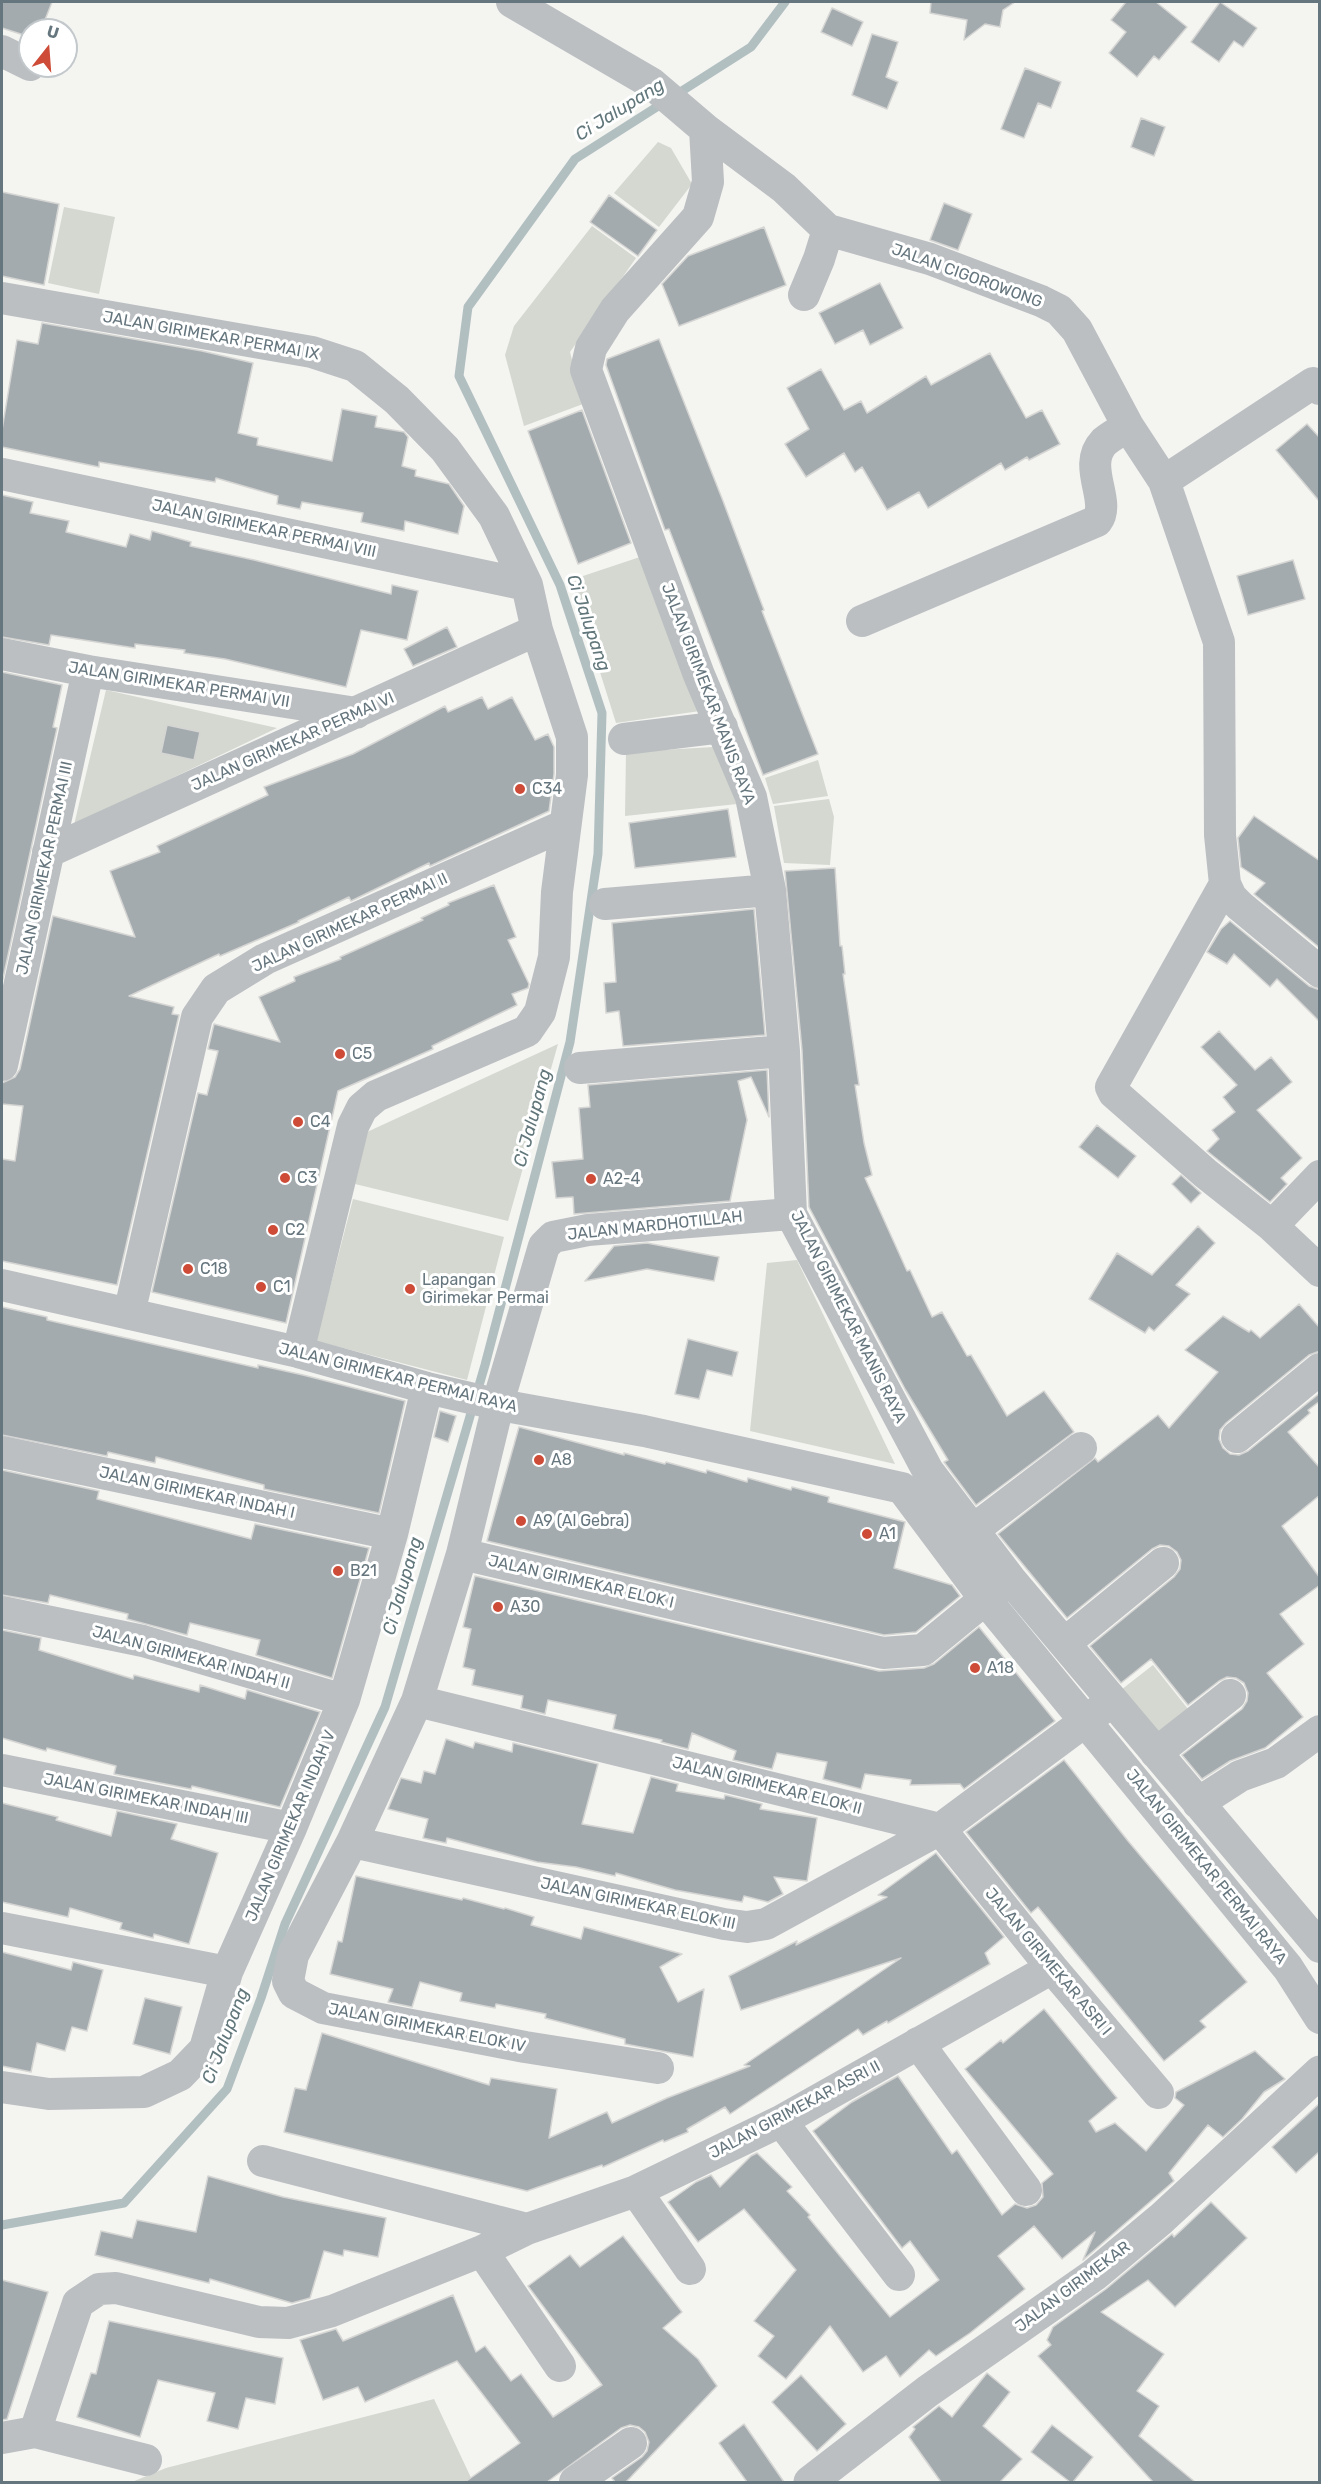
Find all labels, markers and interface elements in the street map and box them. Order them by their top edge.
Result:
north arrow [18,18,78,78]
text: U [44,21,61,43]
water label: Ci Jalupang [572,74,668,146]
street label: JALAN CIGOROWONG [889,240,1045,312]
street label: JALAN GIRIMEKAR PERMAI IX [101,308,321,364]
street label: JALAN GIRIMEKAR PERMAI VIII [150,496,378,562]
water label: Ci Jalupang [561,572,615,674]
street label: JALAN GIRIMEKAR MANIS RAYA [657,581,759,807]
street label: JALAN GIRIMEKAR PERMAI VII [67,658,291,712]
street label: JALAN GIRIMEKAR PERMAI VI [189,689,397,795]
street label: JALAN GIRIMEKAR PERMAI III [13,759,77,977]
place label: C34 [532,779,562,799]
marker: C34 [513,782,527,796]
street label: JALAN GIRIMEKAR PERMAI II [249,869,451,977]
place label: C5 [352,1044,372,1064]
marker: C5 [333,1047,347,1061]
water label: Ci Jalupang [510,1067,556,1169]
place label: C4 [310,1112,331,1132]
marker: C4 [291,1115,305,1129]
place label: C3 [297,1168,317,1188]
place label: A2-4 [603,1169,640,1189]
marker: C3 [278,1171,292,1185]
marker: A2-4 [584,1172,598,1186]
street label: JALAN MARDHOTILLAH [566,1207,744,1245]
street label: JALAN GIRIMEKAR MANIS RAYA [786,1208,910,1426]
place label: C2 [285,1220,305,1240]
marker: C2 [266,1223,280,1237]
place label: C18 [200,1259,228,1279]
marker: C18 [181,1262,195,1276]
place label: Lapangan Girimekar Permai [422,1270,549,1308]
place label: C1 [273,1277,291,1297]
marker: C1 [254,1280,268,1294]
marker: Lapangan Girimekar Permai [403,1282,417,1296]
street label: JALAN GIRIMEKAR PERMAI RAYA [277,1339,519,1417]
place label: A8 [551,1450,572,1470]
marker: A8 [532,1453,546,1467]
street label: JALAN GIRIMEKAR INDAH I [97,1463,297,1523]
place label: A9 (Al Gebra) [533,1511,629,1531]
marker: A9 (Al Gebra) [514,1514,528,1528]
place label: A1 [879,1524,896,1544]
marker: A1 [860,1527,874,1541]
water label: Ci Jalupang [379,1535,427,1637]
street label: JALAN GIRIMEKAR ELOK I [486,1551,676,1613]
place label: B21 [350,1561,377,1581]
marker: B21 [331,1564,345,1578]
place label: A30 [510,1597,540,1617]
marker: A30 [491,1600,505,1614]
street label: JALAN GIRIMEKAR INDAH II [90,1622,292,1694]
place label: A18 [987,1658,1014,1678]
marker: A18 [968,1661,982,1675]
street label: JALAN GIRIMEKAR INDAH V [242,1728,340,1924]
street label: JALAN GIRIMEKAR ELOK II [670,1753,864,1819]
street label: JALAN GIRIMEKAR PERMAI RAYA [1122,1766,1290,1968]
street label: JALAN GIRIMEKAR INDAH III [42,1770,250,1828]
street label: JALAN GIRIMEKAR ELOK III [539,1874,737,1934]
street label: JALAN GIRIMEKAR ASRI I [981,1884,1115,2040]
water label: Ci Jalupang [198,1985,254,2087]
street label: JALAN GIRIMEKAR ELOK IV [327,1999,527,2057]
street label: JALAN GIRIMEKAR ASRI II [706,2057,884,2163]
street label: JALAN GIRIMEKAR [1012,2238,1134,2336]

